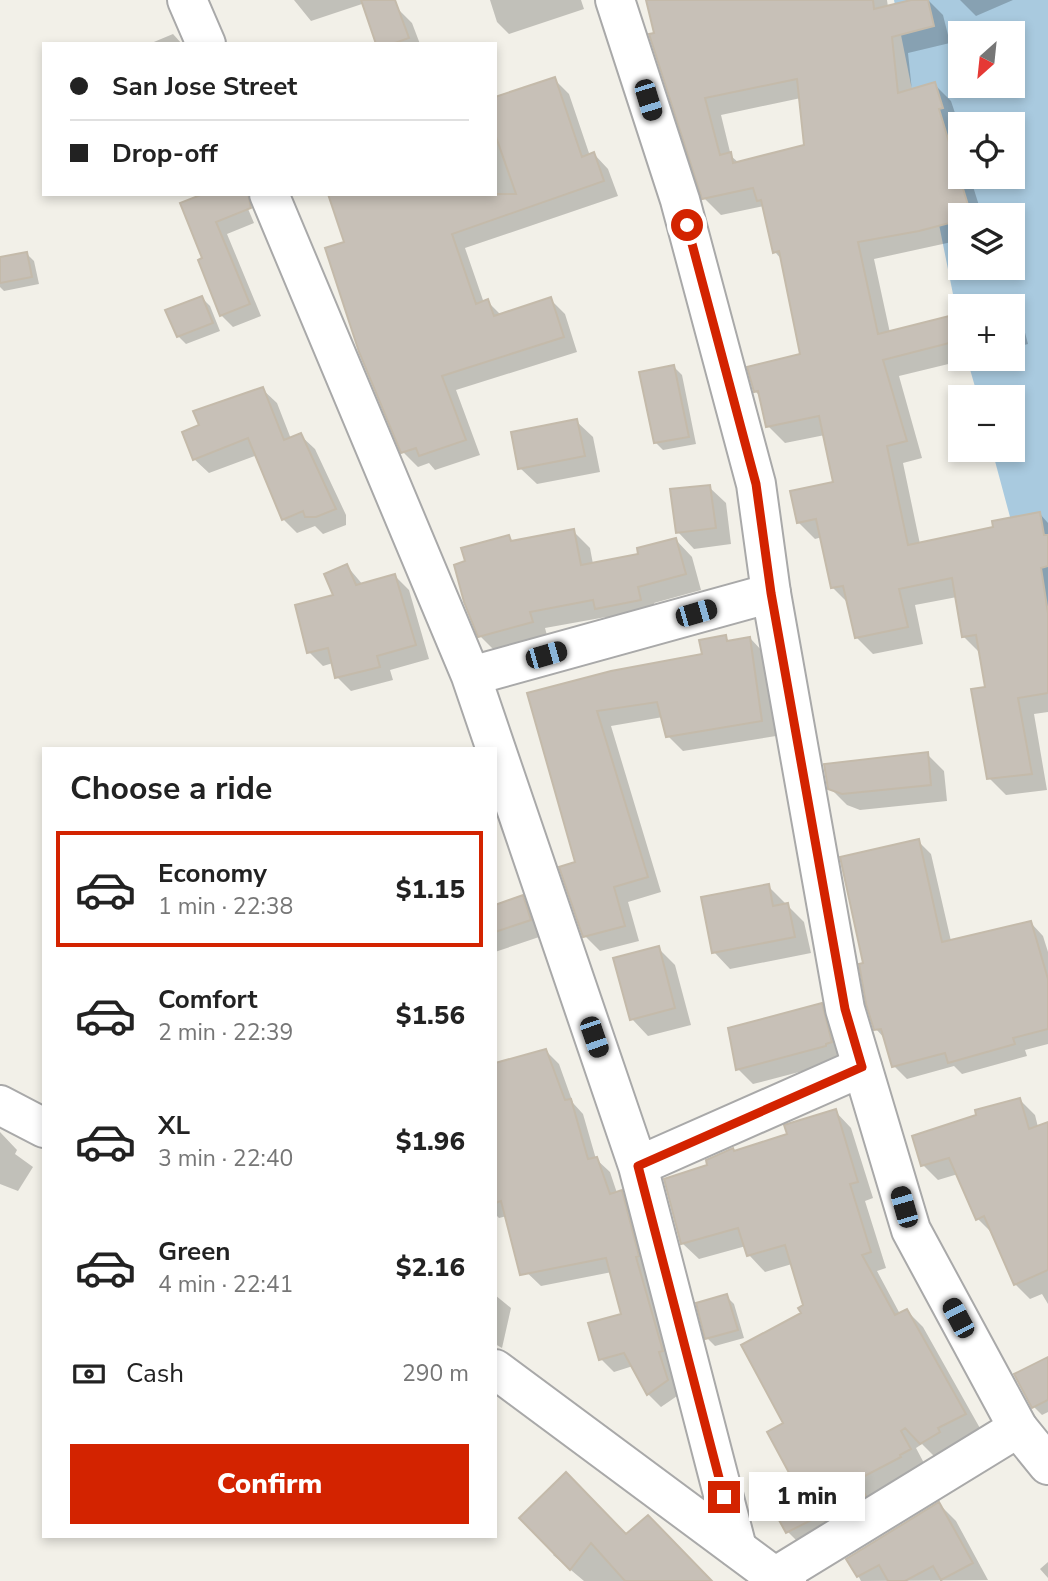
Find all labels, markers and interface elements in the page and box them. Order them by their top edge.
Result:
north arrow [948,21,1026,98]
map controls [948,21,1025,462]
text: San Jose Street [112,69,297,104]
car [632,77,665,123]
button: locate [948,112,1025,189]
text: Drop-off [112,136,218,171]
button: layers [948,203,1025,280]
route start [671,209,703,241]
button: + [948,294,1025,371]
button: − [948,385,1025,462]
car [673,597,720,629]
car [523,639,570,671]
text: Choose a ride [70,767,272,810]
text: Economy [158,856,267,891]
icon: car [74,858,137,921]
text: $1.15 [396,872,465,907]
text: 1 min · 22:38 [158,891,293,922]
text: Comfort [158,982,258,1017]
icon: car [74,984,137,1047]
text: $1.56 [396,998,465,1033]
car [578,1014,611,1060]
text: 2 min · 22:39 [158,1017,293,1048]
text: XL [158,1108,190,1143]
icon: car [74,1110,137,1173]
text: $1.96 [396,1124,465,1159]
text: 3 min · 22:40 [158,1143,293,1174]
car [889,1184,920,1230]
text: Green [158,1234,231,1269]
icon: car [74,1236,137,1299]
text: $2.16 [396,1250,465,1285]
text: 4 min · 22:41 [158,1269,293,1300]
car [939,1295,978,1341]
icon: cash [70,1355,108,1393]
text: Cash [126,1356,184,1391]
text: 290 m [402,1358,469,1389]
button: Confirm [70,1444,469,1524]
callout: 1 min [748,1472,864,1522]
route end [708,1481,740,1513]
text: 1 min [777,1481,837,1512]

